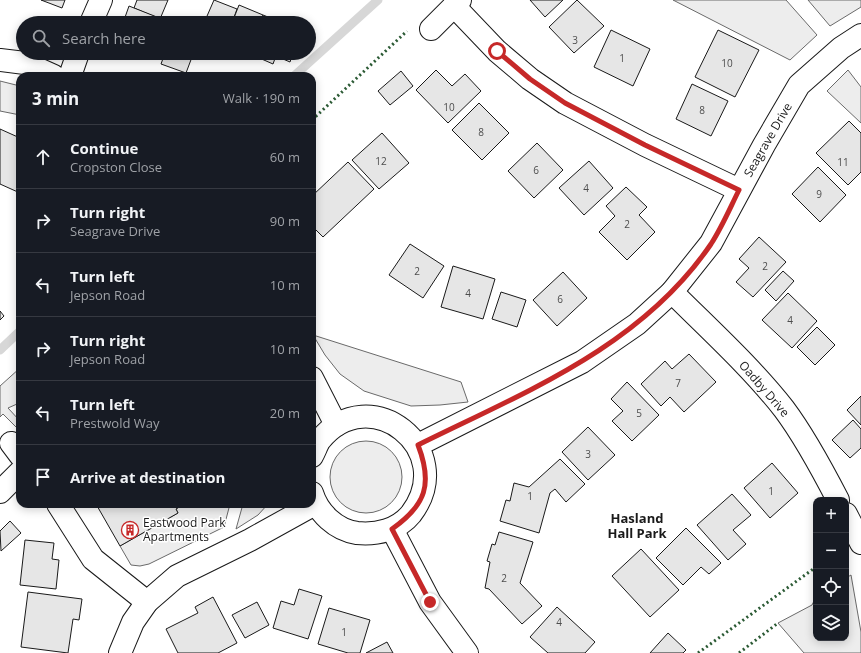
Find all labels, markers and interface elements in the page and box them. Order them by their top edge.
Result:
search box [16,16,316,60]
icon: search [30,27,52,49]
text: Search here [62,28,146,48]
house number: 3 [572,33,578,47]
route start [488,42,506,60]
house number: 1 [619,51,625,65]
house number: 10 [721,56,733,70]
text: 3 min [32,87,79,110]
text: Walk · 190 m [223,89,300,107]
street label: Seagrave Drive [739,99,796,180]
house number: 10 [443,100,455,114]
house number: 8 [699,103,705,117]
house number: 8 [478,125,484,139]
text: Continue [70,138,138,158]
icon: ahead [32,146,54,168]
text: 60 m [270,148,300,166]
house number: 12 [375,154,387,168]
house number: 11 [837,155,849,169]
text: Cropston Close [70,158,162,176]
house number: 6 [533,163,539,177]
house number: 4 [583,181,589,195]
house number: 9 [816,187,822,201]
text: Turn right [70,202,145,222]
icon: right [32,210,54,232]
text: 90 m [270,212,300,230]
house number: 2 [624,217,630,231]
text: Seagrave Drive [70,222,160,240]
house number: 2 [762,259,768,273]
house number: 2 [414,264,420,278]
text: Turn left [70,266,135,286]
icon: left [32,274,54,296]
text: 10 m [270,276,300,294]
text: Jepson Road [70,286,145,304]
house number: 4 [465,286,471,300]
house number: 6 [557,292,563,306]
house number: 4 [787,313,793,327]
text: Turn right [70,330,145,350]
icon: right [32,338,54,360]
text: 10 m [270,340,300,358]
text: Jepson Road [70,350,145,368]
street label: Oadby Drive [735,357,794,421]
house number: 7 [675,376,681,390]
text: Turn left [70,394,135,414]
icon: left [32,402,54,424]
text: 20 m [270,404,300,422]
house number: 5 [636,406,642,420]
text: Prestwold Way [70,414,160,432]
house number: 3 [585,447,591,461]
icon: arrive [32,466,54,488]
text: Arrive at destination [70,467,225,487]
house number: 1 [768,484,774,498]
house number: 1 [527,489,533,503]
map controls [813,497,849,641]
button: + [813,497,849,533]
district label: Hasland Hall Park [607,509,667,542]
place label: Eastwood Park Apartments [143,514,226,545]
building icon: Eastwood Park Apartments [120,520,140,540]
button: − [813,533,849,569]
button: locate [813,569,849,605]
house number: 2 [501,571,507,585]
route end [421,593,439,611]
button: layers [813,605,849,641]
house number: 4 [556,615,562,629]
house number: 1 [341,625,347,639]

